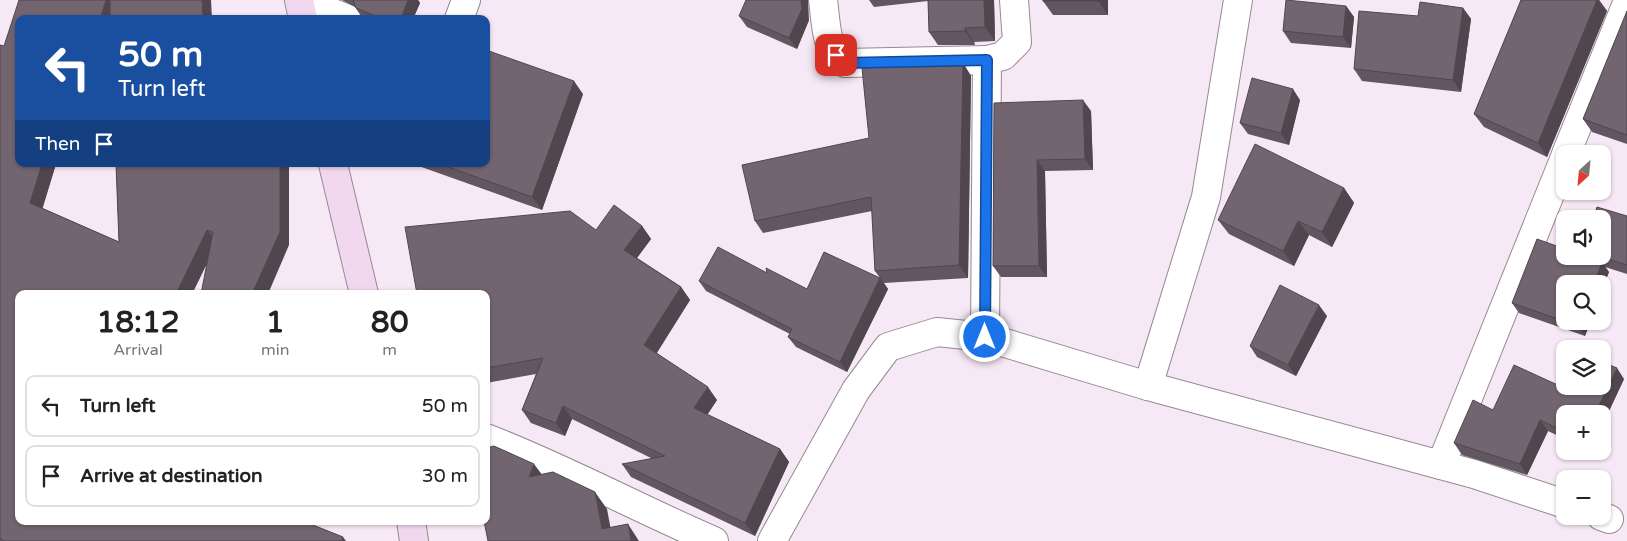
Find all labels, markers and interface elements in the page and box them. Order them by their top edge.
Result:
text: 50 m [118,34,203,76]
pin [815,34,857,76]
icon: left [35,35,100,100]
icon: arrive [822,41,850,69]
text: Turn left [118,76,206,102]
icon: arrive [90,130,118,158]
text: Then [35,133,80,155]
north arrow [1556,145,1611,200]
map controls [1556,145,1611,525]
button: sound [1556,210,1611,265]
button: search [1556,275,1611,330]
text: 18:12 [96,304,180,341]
text: 1 [266,304,285,341]
text: 80 [371,304,409,341]
position arrow [958,310,1010,362]
text: Arrival [113,340,163,360]
text: min [261,340,289,360]
text: m [382,340,397,360]
button: layers [1556,340,1611,395]
icon: left [37,392,65,420]
text: Turn left [80,395,156,417]
text: 50 m [422,395,468,417]
button: + [1556,405,1611,460]
icon: arrive [37,462,65,490]
text: Arrive at destination [80,465,263,487]
text: 30 m [422,465,468,487]
button: − [1556,470,1611,525]

